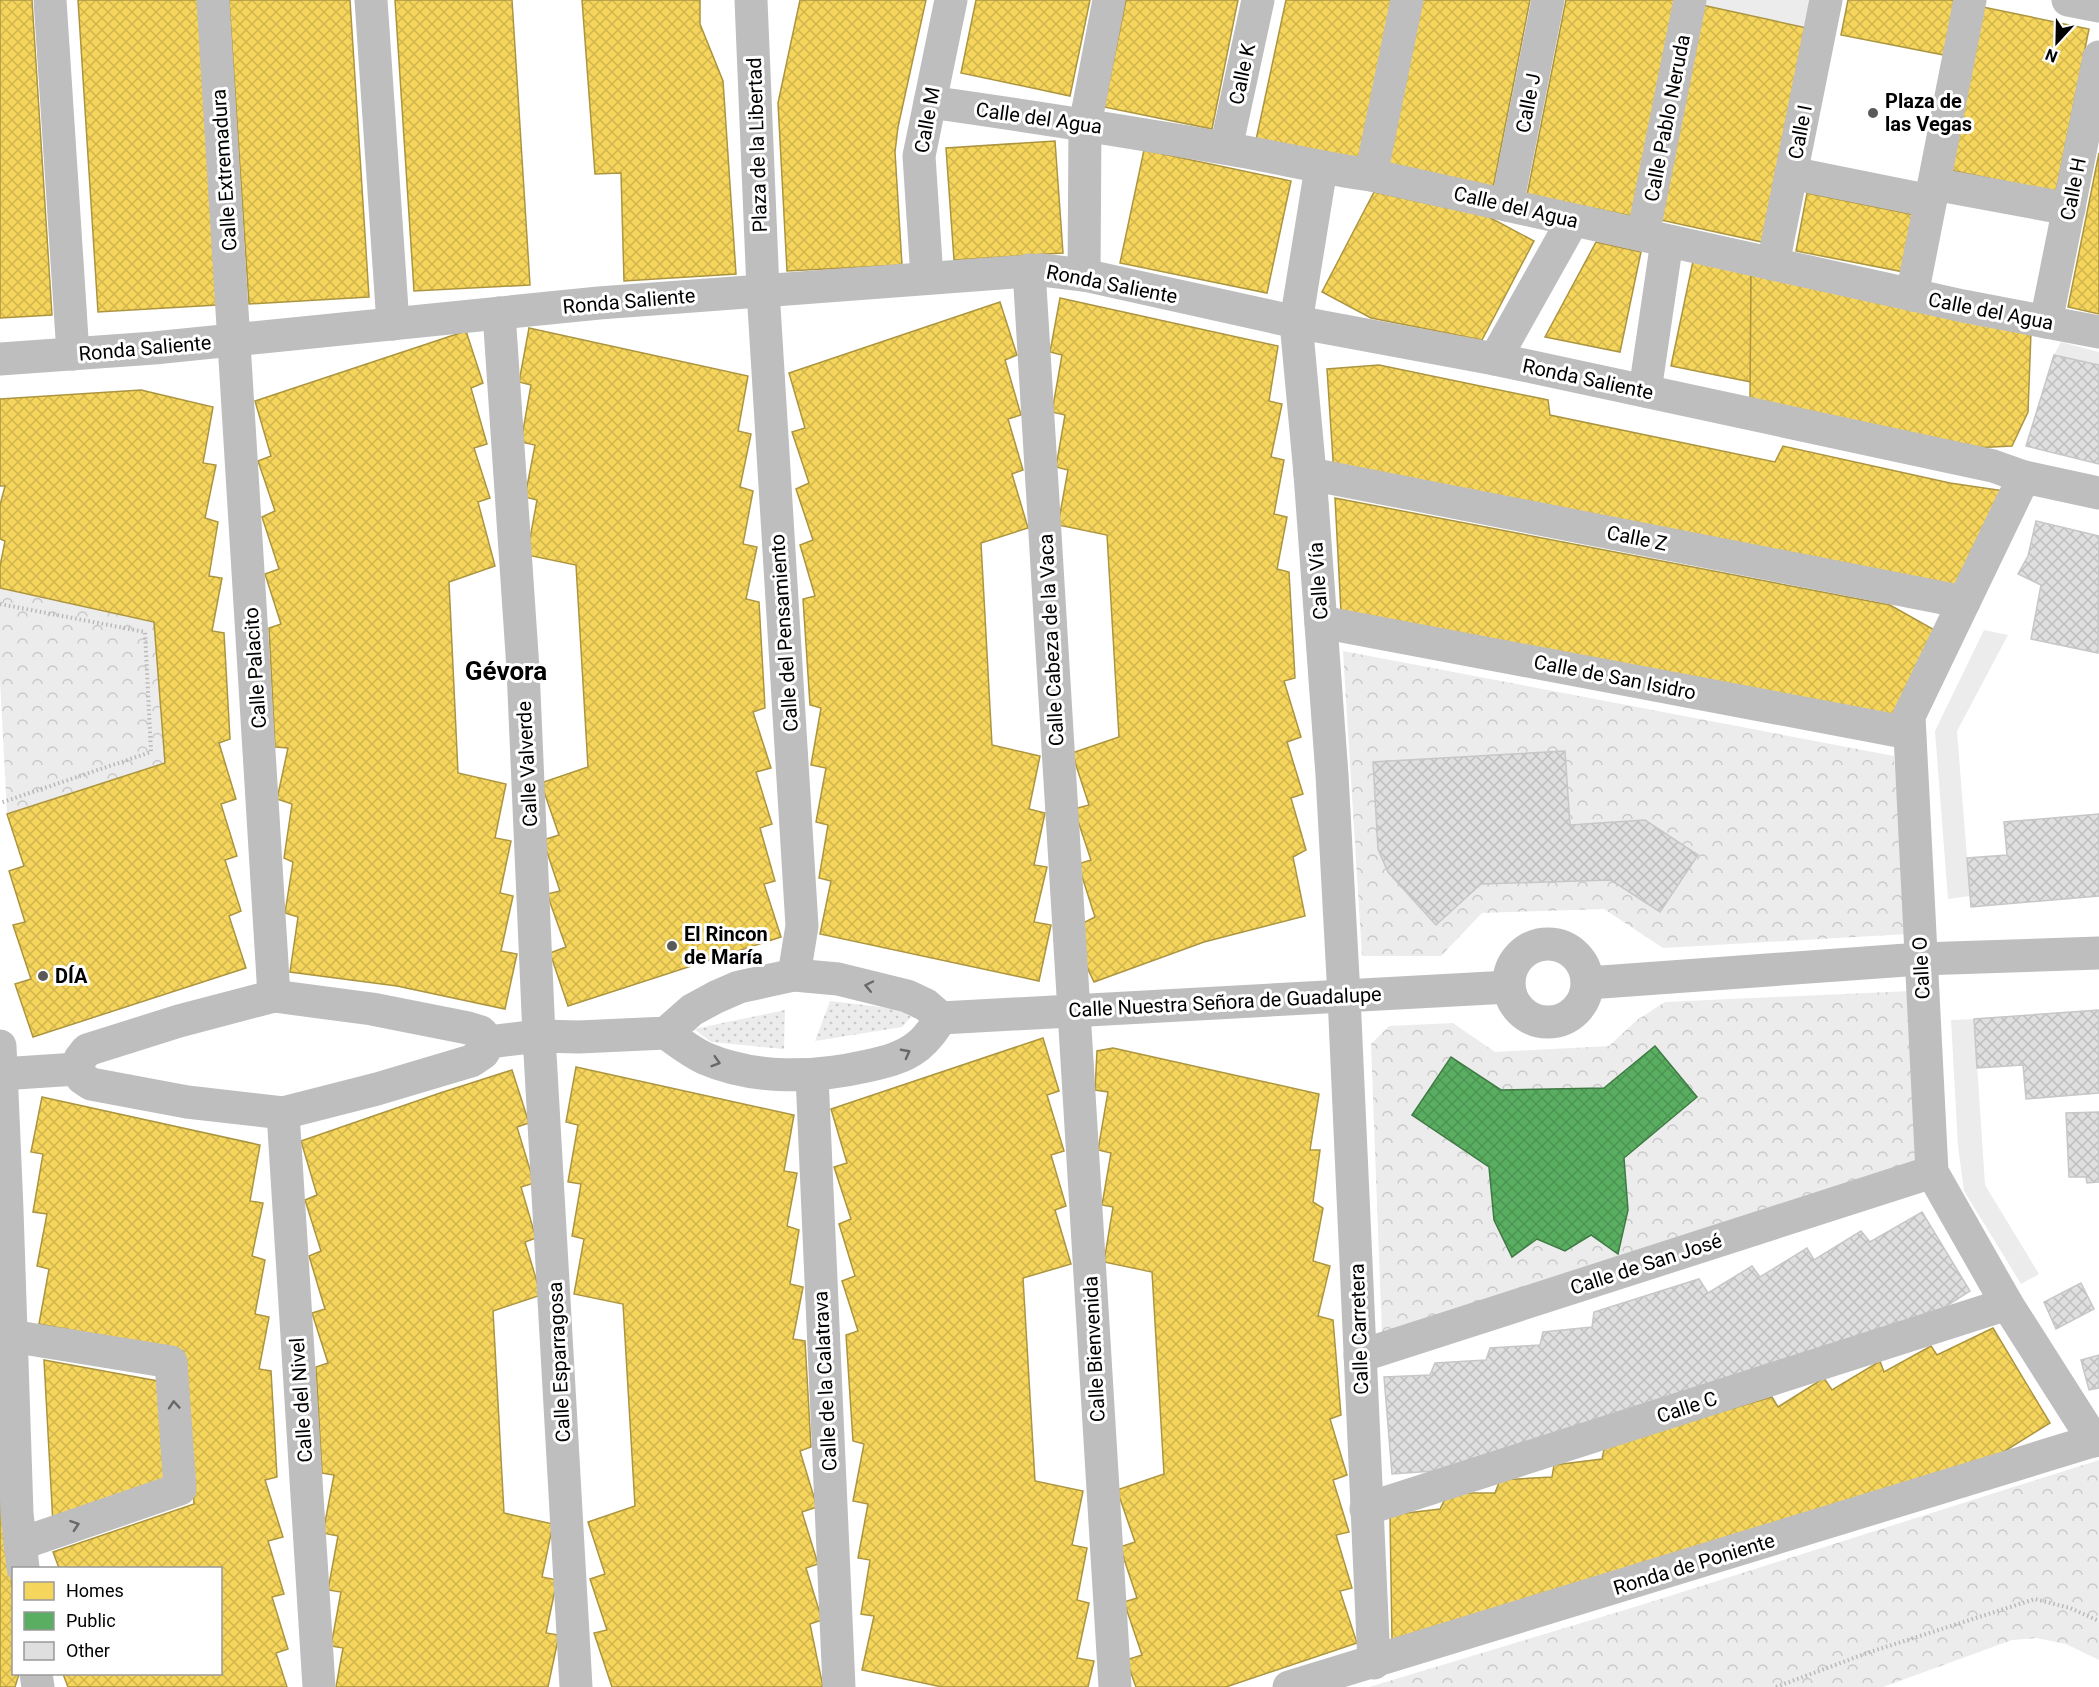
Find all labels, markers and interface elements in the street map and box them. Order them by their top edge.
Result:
north arrow [2027,12,2087,72]
street label: Calle Pablo Neruda [1639,32,1695,204]
street label: Calle K [1224,41,1260,107]
text: N [2043,45,2060,66]
street label: Plaza de la Libertad [742,57,772,233]
street label: Calle J [1510,71,1546,135]
street label: Calle M [909,85,945,155]
street label: Calle Extremadura [206,88,242,252]
place label: Plaza de las Vegas [1885,89,1972,136]
street label: Calle del Agua [974,97,1104,139]
street label: Calle I [1783,103,1817,161]
marker: Plaza de las Vegas [1866,106,1880,120]
street label: Calle H [2055,156,2091,222]
street label: Calle del Agua [1451,181,1581,233]
street label: Ronda Saliente [1044,260,1180,308]
street label: Ronda Saliente [562,283,696,319]
street label: Calle del Agua [1926,287,2056,335]
street label: Ronda Saliente [78,330,212,366]
street label: Ronda Saliente [1520,353,1656,405]
street label: Calle Z [1605,520,1669,556]
street label: Calle del Pensamiento [765,533,803,733]
street label: Calle Cabeza de la Vaca [1033,533,1069,747]
street label: Calle Vía [1303,541,1333,621]
street label: Calle Palacito [239,607,271,729]
street label: Calle de San Isidro [1532,650,1698,704]
district label: Gévora [465,656,547,686]
street label: Calle Valverde [512,701,542,827]
place label: El Rincon de María [684,922,768,969]
street label: Calle O [1907,936,1935,1000]
marker: El Rincon de María [665,939,679,953]
place label: DÍA [55,964,88,988]
marker: DÍA [36,969,50,983]
one-way arrow [865,980,875,993]
street label: Calle Nuestra Señora de Guadalupe [1068,982,1382,1022]
one-way arrow [900,1049,910,1060]
one-way arrow [710,1055,721,1067]
street label: Calle de San José [1567,1228,1725,1300]
street label: Calle Carretera [1345,1263,1373,1395]
street label: Calle Bienvenida [1078,1275,1110,1423]
street label: Calle Esparragosa [543,1281,575,1443]
street label: Calle de la Calatrava [808,1290,842,1472]
street label: Calle del Nivel [285,1337,317,1463]
street label: Calle C [1654,1386,1720,1428]
one-way arrow [168,1400,181,1409]
one-way arrow [69,1519,80,1532]
street label: Ronda de Poniente [1610,1528,1778,1600]
legend [12,1567,222,1675]
text: Homes [66,1580,124,1601]
text: Public [66,1610,116,1631]
text: Other [66,1640,110,1661]

